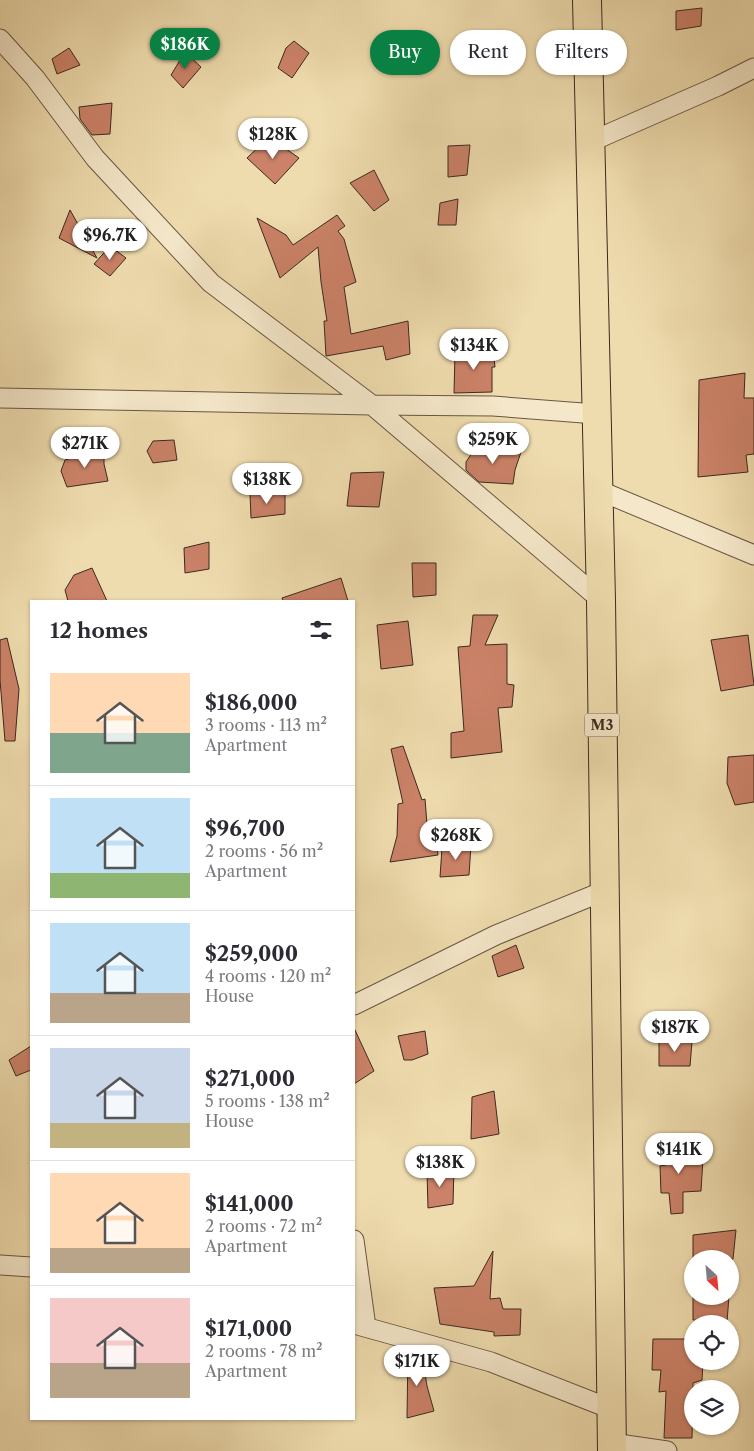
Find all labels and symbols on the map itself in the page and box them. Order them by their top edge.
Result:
pin: $186K [150,28,220,70]
pin: $128K [238,118,308,160]
pin: $96.7K [69,218,151,261]
pin: $134K [439,328,509,371]
pin: $259K [458,422,528,465]
pin: $271K [50,426,120,469]
pin: $138K [232,462,302,505]
road number: M3 [584,714,620,736]
pin: $268K [421,818,491,861]
pin: $187K [640,1010,710,1053]
pin: $141K [644,1132,714,1175]
pin: $138K [405,1146,475,1188]
north arrow [684,1250,739,1305]
pin: $171K [382,1344,452,1387]

